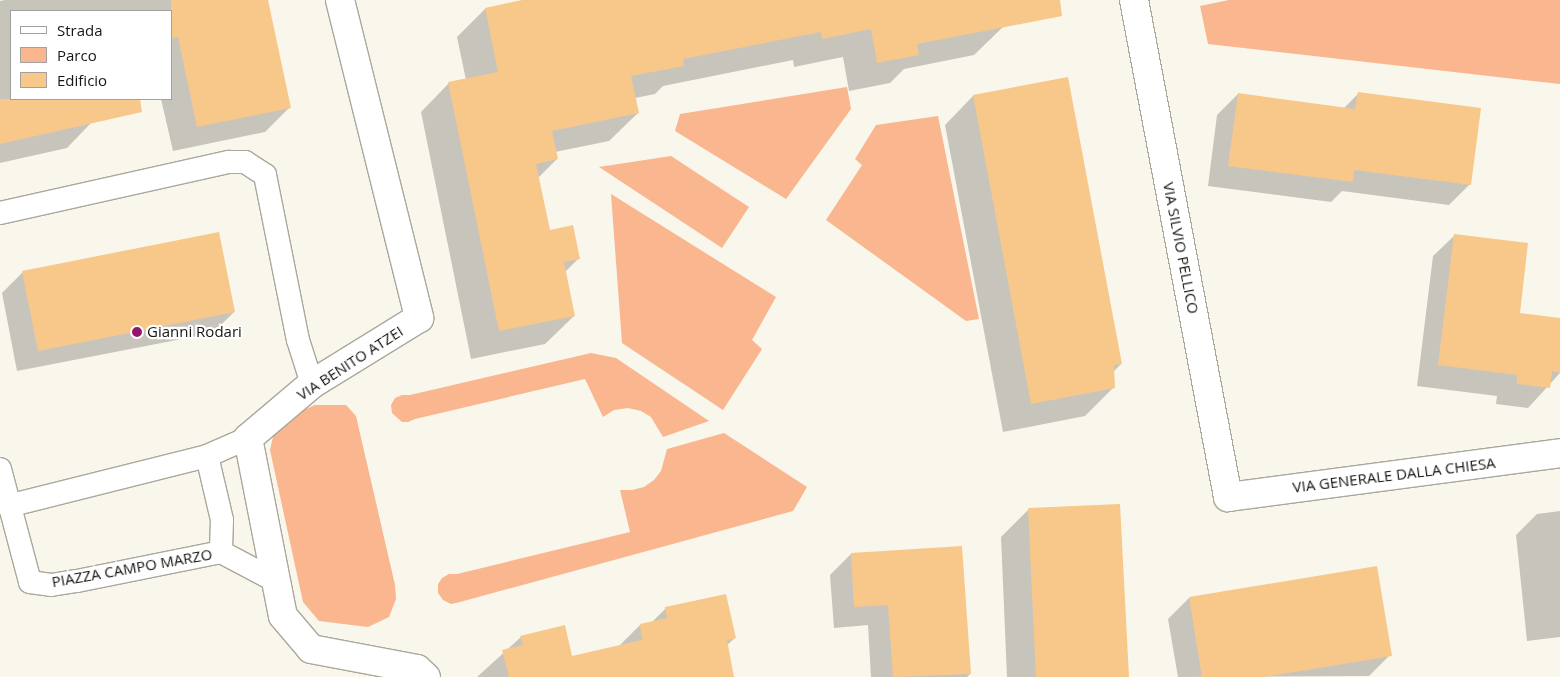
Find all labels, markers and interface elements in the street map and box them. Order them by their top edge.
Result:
legend [10,10,172,100]
text: Strada [57,20,103,40]
text: Parco [57,45,97,65]
text: Edificio [57,70,107,90]
street label: VIA SILVIO PELLICO [1159,181,1203,315]
street label: VIA BENITO ATZEI [294,322,406,404]
place label: Gianni Rodari [147,323,242,341]
marker: Gianni Rodari [131,326,143,338]
street label: VIA GENERALE DALLA CHIESA [1291,454,1497,496]
street label: PIAZZA CAMPO MARZO [50,545,214,591]

